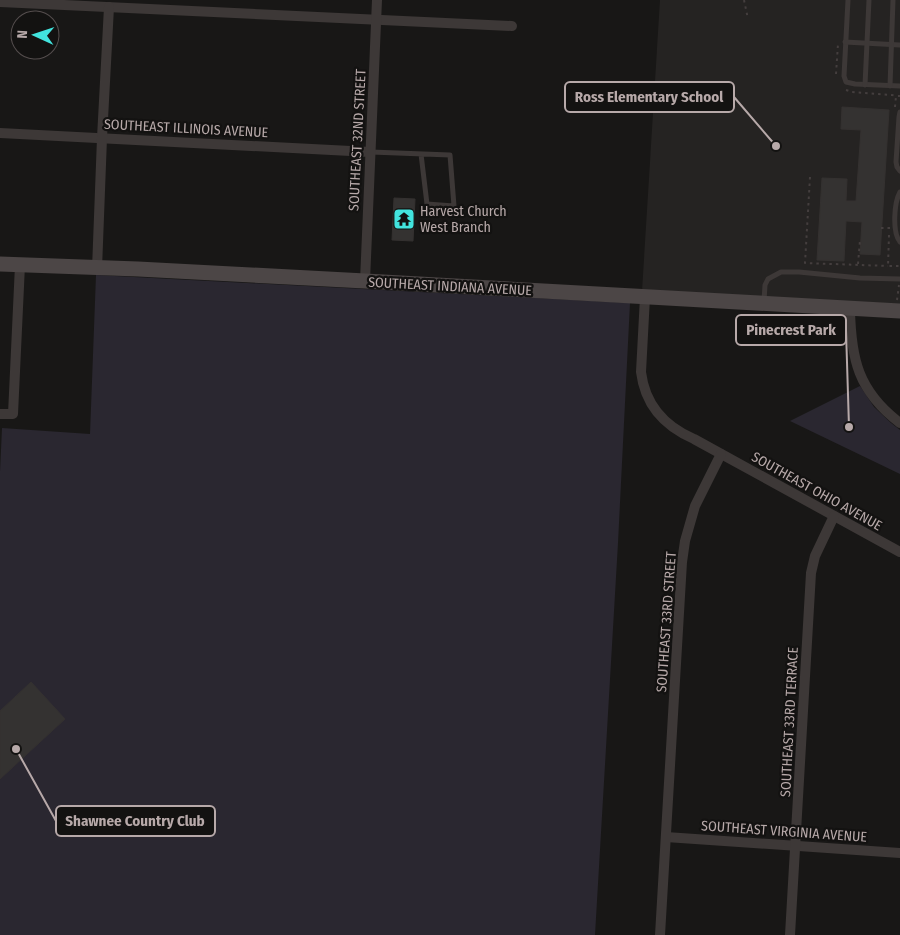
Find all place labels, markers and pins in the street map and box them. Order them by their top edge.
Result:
callout: Ross Elementary School [565,82,734,112]
place label: Harvest Church West Branch [420,203,507,236]
temple icon: Harvest Church West Branch [392,207,416,231]
callout: Pinecrest Park [736,315,846,345]
callout: Shawnee Country Club [56,806,215,836]

